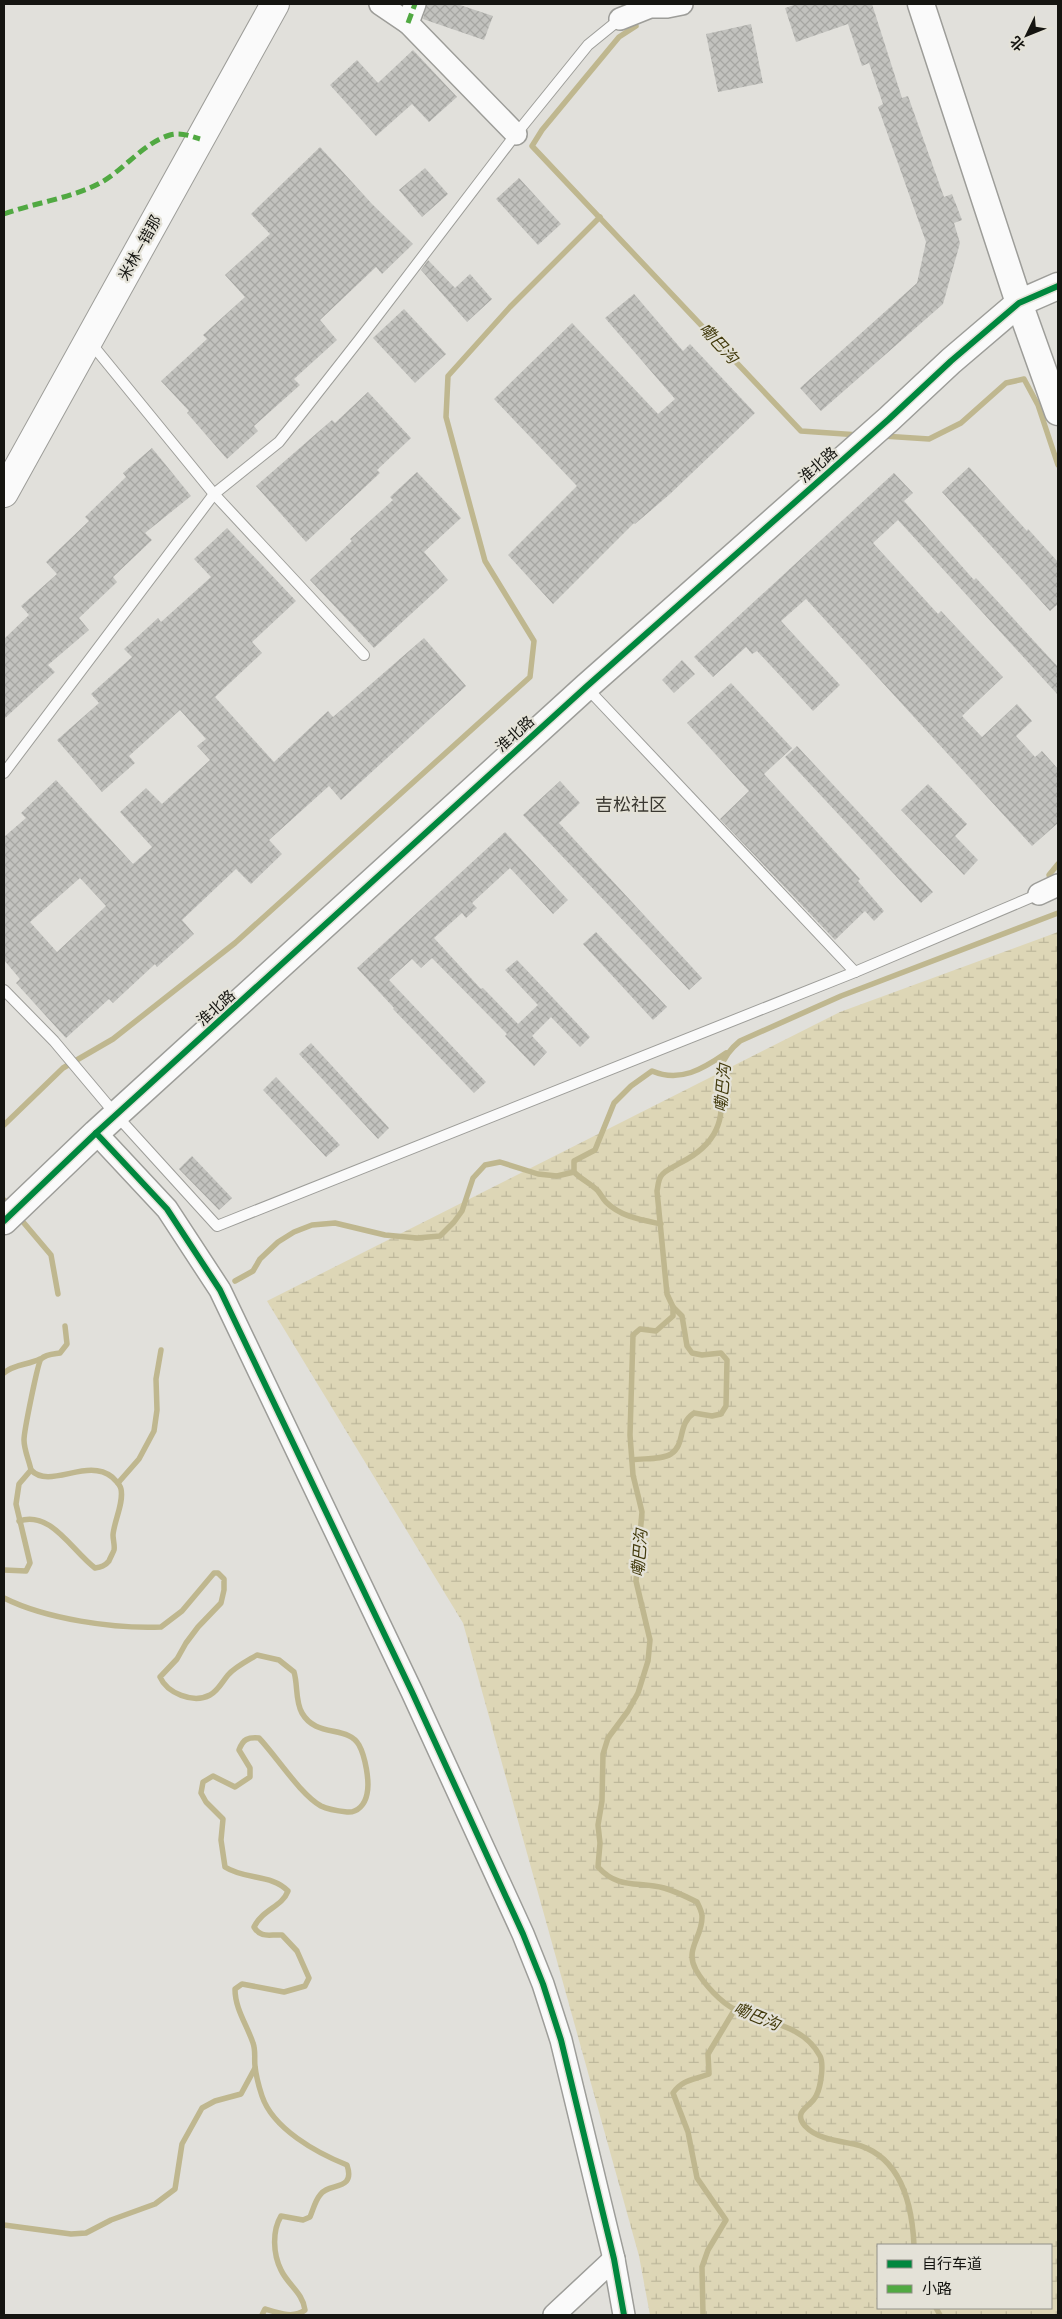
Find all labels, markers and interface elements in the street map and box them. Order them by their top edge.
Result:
north arrow [1002,10,1052,60]
text: 北 [1006,33,1028,55]
street label: 米林—错那 [114,212,164,283]
water label: 嘞巴沟 [696,319,744,368]
street label: 淮北路 [794,443,840,486]
street label: 淮北路 [492,712,537,755]
district label: 吉松社区 [595,793,667,815]
street label: 淮北路 [193,986,238,1029]
water label: 嘞巴沟 [710,1061,733,1113]
water label: 嘞巴沟 [627,1526,650,1578]
water label: 嘞巴沟 [731,1998,785,2034]
legend [877,2244,1052,2309]
text: 自行车道 [922,2254,982,2272]
text: 小路 [922,2279,952,2297]

